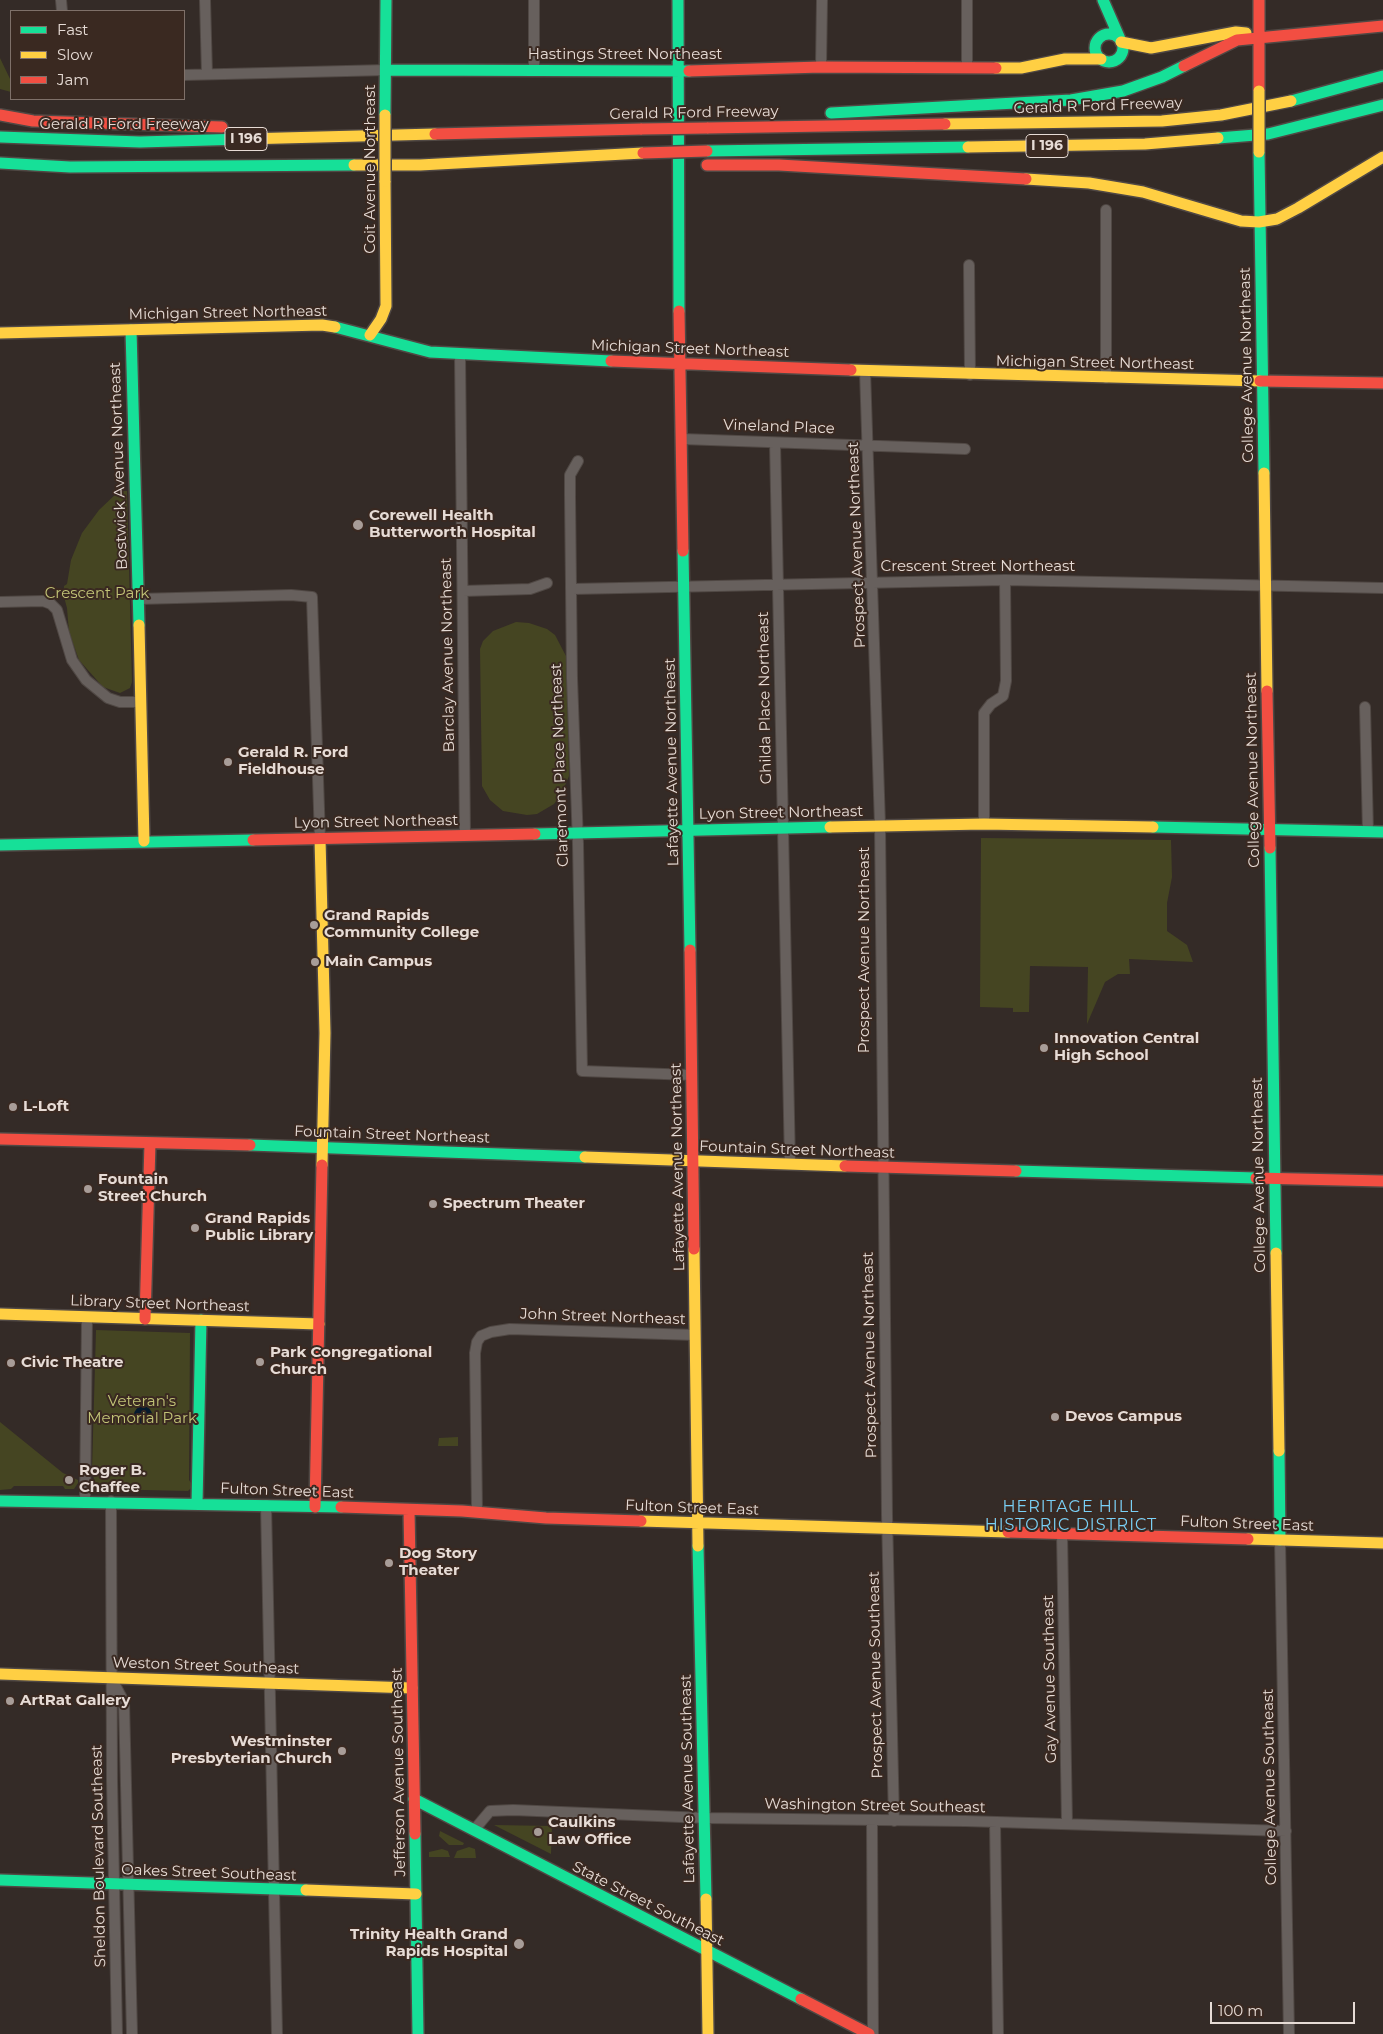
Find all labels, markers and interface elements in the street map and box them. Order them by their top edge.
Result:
legend [10,10,185,100]
text: Fast [57,20,88,39]
text: Slow [57,45,93,64]
street label: Hastings Street Northeast [528,46,722,64]
text: Jam [57,70,89,89]
street label: Coit Avenue Northeast [362,84,380,254]
street label: Gerald R Ford Freeway [1013,94,1183,118]
street label: Gerald R Ford Freeway [609,103,779,123]
street label: Gerald R Ford Freeway [39,116,209,134]
road number: I 196 [225,128,267,150]
road number: I 196 [1026,134,1068,158]
street label: College Avenue Northeast [1236,267,1258,463]
street label: Michigan Street Northeast [129,302,327,324]
street label: Michigan Street Northeast [590,337,790,361]
street label: Michigan Street Northeast [996,352,1194,374]
street label: Bostwick Avenue Northeast [106,362,132,570]
street label: Vineland Place [723,416,835,438]
street label: Prospect Avenue Northeast [844,442,870,648]
place label: Corewell Health Butterworth Hospital [369,507,536,542]
marker: Corewell Health Butterworth Hospital [351,518,365,532]
street label: Barclay Avenue Northeast [437,558,459,752]
street label: Crescent Street Northeast [881,558,1075,576]
park label: Crescent Park [45,585,149,603]
street label: Ghilda Place Northeast [754,611,776,785]
street label: Lafayette Avenue Northeast [661,658,683,866]
street label: Claremont Place Northeast [547,663,573,867]
street label: College Avenue Northeast [1242,672,1264,868]
place label: Gerald R. Ford Fieldhouse [238,744,348,779]
marker: Gerald R. Ford Fieldhouse [222,756,234,768]
street label: Lyon Street Northeast [699,803,863,823]
street label: Lyon Street Northeast [294,812,458,832]
street label: Prospect Avenue Northeast [856,847,874,1053]
place label: Grand Rapids Community College [324,907,479,942]
marker: Grand Rapids Community College [308,919,320,931]
place label: Main Campus [325,953,432,971]
marker: Main Campus [309,956,321,968]
place label: Innovation Central High School [1054,1030,1199,1065]
marker: Innovation Central High School [1038,1042,1050,1054]
street label: Lafayette Avenue Northeast [667,1063,689,1271]
street label: College Avenue Northeast [1248,1077,1270,1273]
place label: L-Loft [23,1098,69,1116]
marker: L-Loft [7,1101,19,1113]
street label: Fountain Street Northeast [294,1123,490,1147]
street label: Fountain Street Northeast [699,1138,895,1162]
place label: Fountain Street Church [98,1171,207,1206]
marker: Fountain Street Church [82,1183,94,1195]
place label: Spectrum Theater [443,1195,585,1213]
marker: Spectrum Theater [427,1198,439,1210]
place label: Grand Rapids Public Library [205,1210,313,1245]
marker: Grand Rapids Public Library [189,1222,201,1234]
street label: Prospect Avenue Northeast [859,1252,881,1458]
street label: Library Street Northeast [70,1292,250,1316]
street label: John Street Northeast [520,1305,686,1329]
place label: Park Congregational Church [270,1344,432,1379]
place label: Civic Theatre [21,1354,123,1372]
marker: Park Congregational Church [254,1356,266,1368]
marker: Civic Theatre [5,1357,17,1369]
park label: Veteran's Memorial Park [87,1393,197,1428]
place label: Devos Campus [1065,1408,1182,1426]
marker: Devos Campus [1049,1411,1061,1423]
place label: Roger B. Chaffee [79,1462,146,1497]
marker: Roger B. Chaffee [63,1474,75,1486]
street label: Fulton Street East [220,1480,354,1502]
street label: Fulton Street East [625,1497,759,1519]
district label: HERITAGE HILL HISTORIC DISTRICT [983,1497,1159,1535]
street label: Fulton Street East [1180,1513,1314,1535]
place label: Dog Story Theater [399,1545,477,1580]
marker: Dog Story Theater [383,1557,395,1569]
street label: Prospect Avenue Southeast [865,1571,887,1779]
street label: Gay Avenue Southeast [1040,1594,1060,1764]
street label: Weston Street Southeast [112,1654,300,1678]
street label: Jefferson Avenue Southeast [388,1667,410,1877]
street label: Lafayette Avenue Southeast [677,1674,699,1884]
street label: College Avenue Southeast [1259,1689,1281,1885]
place label: ArtRat Gallery [20,1692,130,1710]
marker: ArtRat Gallery [4,1695,16,1707]
place label: Westminster Presbyterian Church [171,1733,332,1768]
street label: Sheldon Boulevard Southeast [88,1745,110,1967]
marker: Westminster Presbyterian Church [336,1745,348,1757]
street label: Washington Street Southeast [764,1795,986,1817]
place label: Caulkins Law Office [548,1814,632,1849]
marker: Caulkins Law Office [532,1826,544,1838]
street label: State Street Southeast [569,1858,727,1950]
street label: Oakes Street Southeast [121,1861,297,1885]
place label: Trinity Health Grand Rapids Hospital [350,1926,508,1961]
marker: Trinity Health Grand Rapids Hospital [512,1937,526,1951]
scale bar [1213,1992,1358,2024]
text: 100 m [1218,2001,1263,2020]

